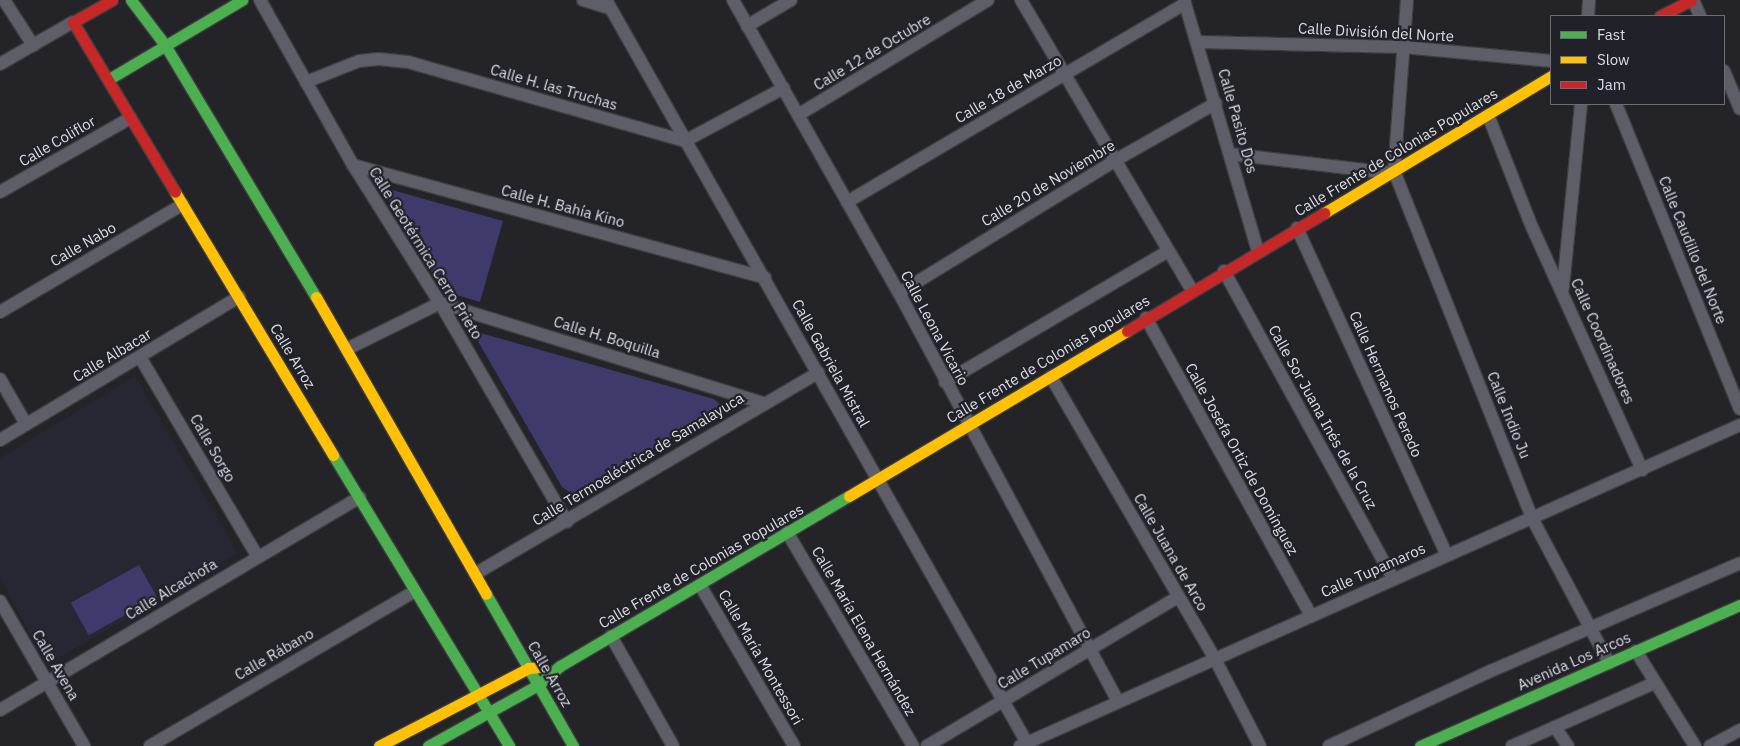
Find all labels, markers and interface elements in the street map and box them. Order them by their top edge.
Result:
street label: Calle 12 de Octubre [810,10,934,94]
legend [1550,15,1725,105]
street label: Calle División del Norte [1298,19,1454,45]
text: Fast [1597,25,1625,44]
text: Slow [1597,50,1630,69]
street label: Calle 18 de Marzo [951,51,1065,127]
street label: Calle H. las Truchas [488,60,620,114]
street label: Calle Pasito Dos [1214,67,1262,175]
text: Jam [1597,75,1626,94]
street label: Calle Frente de Colonias Populares [1291,84,1501,220]
street label: Calle Coliflor [15,112,99,170]
street label: Calle 20 de Noviembre [978,136,1118,230]
street label: Calle Geotérmica Cerro Prieto [365,164,487,342]
street label: Calle Caudillo del Norte [1655,173,1731,327]
street label: Calle H. Bahía Kino [499,181,627,231]
street label: Calle Nabo [47,218,119,270]
street label: Calle Leona Vicario [897,268,973,388]
street label: Calle Coordinadores [1567,275,1639,407]
street label: Calle Frente de Colonias Populares [943,291,1153,427]
street label: Calle Gabriela Mistral [788,296,874,430]
street label: Calle Hermanos Peredo [1346,308,1426,460]
street label: Calle H. Boquilla [551,312,663,362]
street label: Calle Arroz [266,320,320,392]
street label: Calle Sor Juana Inés de la Cruz [1265,322,1381,512]
street label: Calle Albacar [69,324,155,386]
street label: Calle Josefa Ortiz de Domínguez [1182,360,1302,558]
street label: Calle Indio Ju [1483,369,1535,461]
street label: Calle Termoeléctrica de Samalayuca [529,389,747,529]
street label: Calle Sorgo [186,411,240,485]
street label: Calle Juana de Arco [1130,490,1212,614]
street label: Calle Frente de Colonias Populares [595,500,807,632]
street label: Calle Tupamaros [1318,539,1428,601]
street label: Calle María Elena Hernández [808,543,920,719]
street label: Calle Alcachofa [122,555,220,623]
street label: Calle María Montessori [715,586,807,728]
street label: Calle Tupamaro [994,623,1094,693]
street label: Calle Rábano [231,624,317,684]
street label: Calle Avena [29,626,83,704]
street label: Avenida Los Arcos [1515,628,1633,694]
street label: Calle Arroz [524,638,576,710]

